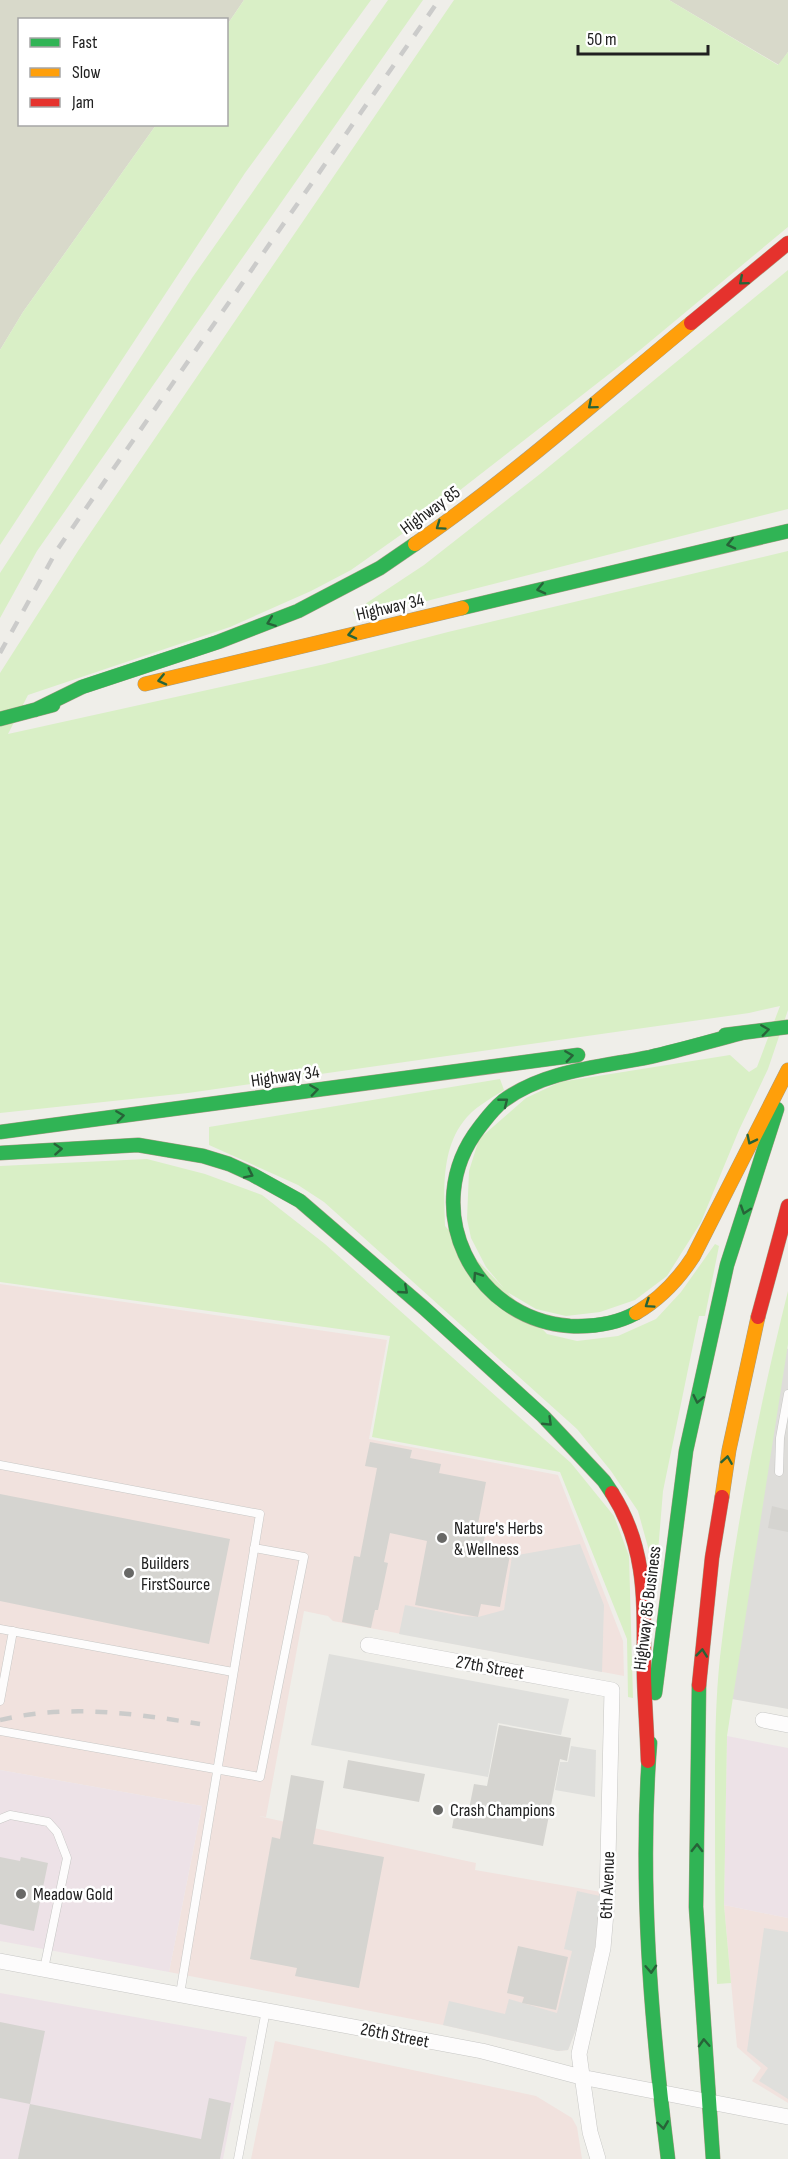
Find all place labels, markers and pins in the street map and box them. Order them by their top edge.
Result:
place label: Nature's Herbs & Wellness [454,1518,543,1560]
marker: Nature's Herbs & Wellness [435,1531,449,1545]
place label: Builders FirstSource [141,1553,210,1595]
marker: Builders FirstSource [122,1566,136,1580]
place label: Crash Champions [450,1800,555,1821]
marker: Crash Champions [431,1803,445,1817]
place label: Meadow Gold [33,1884,113,1905]
marker: Meadow Gold [14,1887,28,1901]

